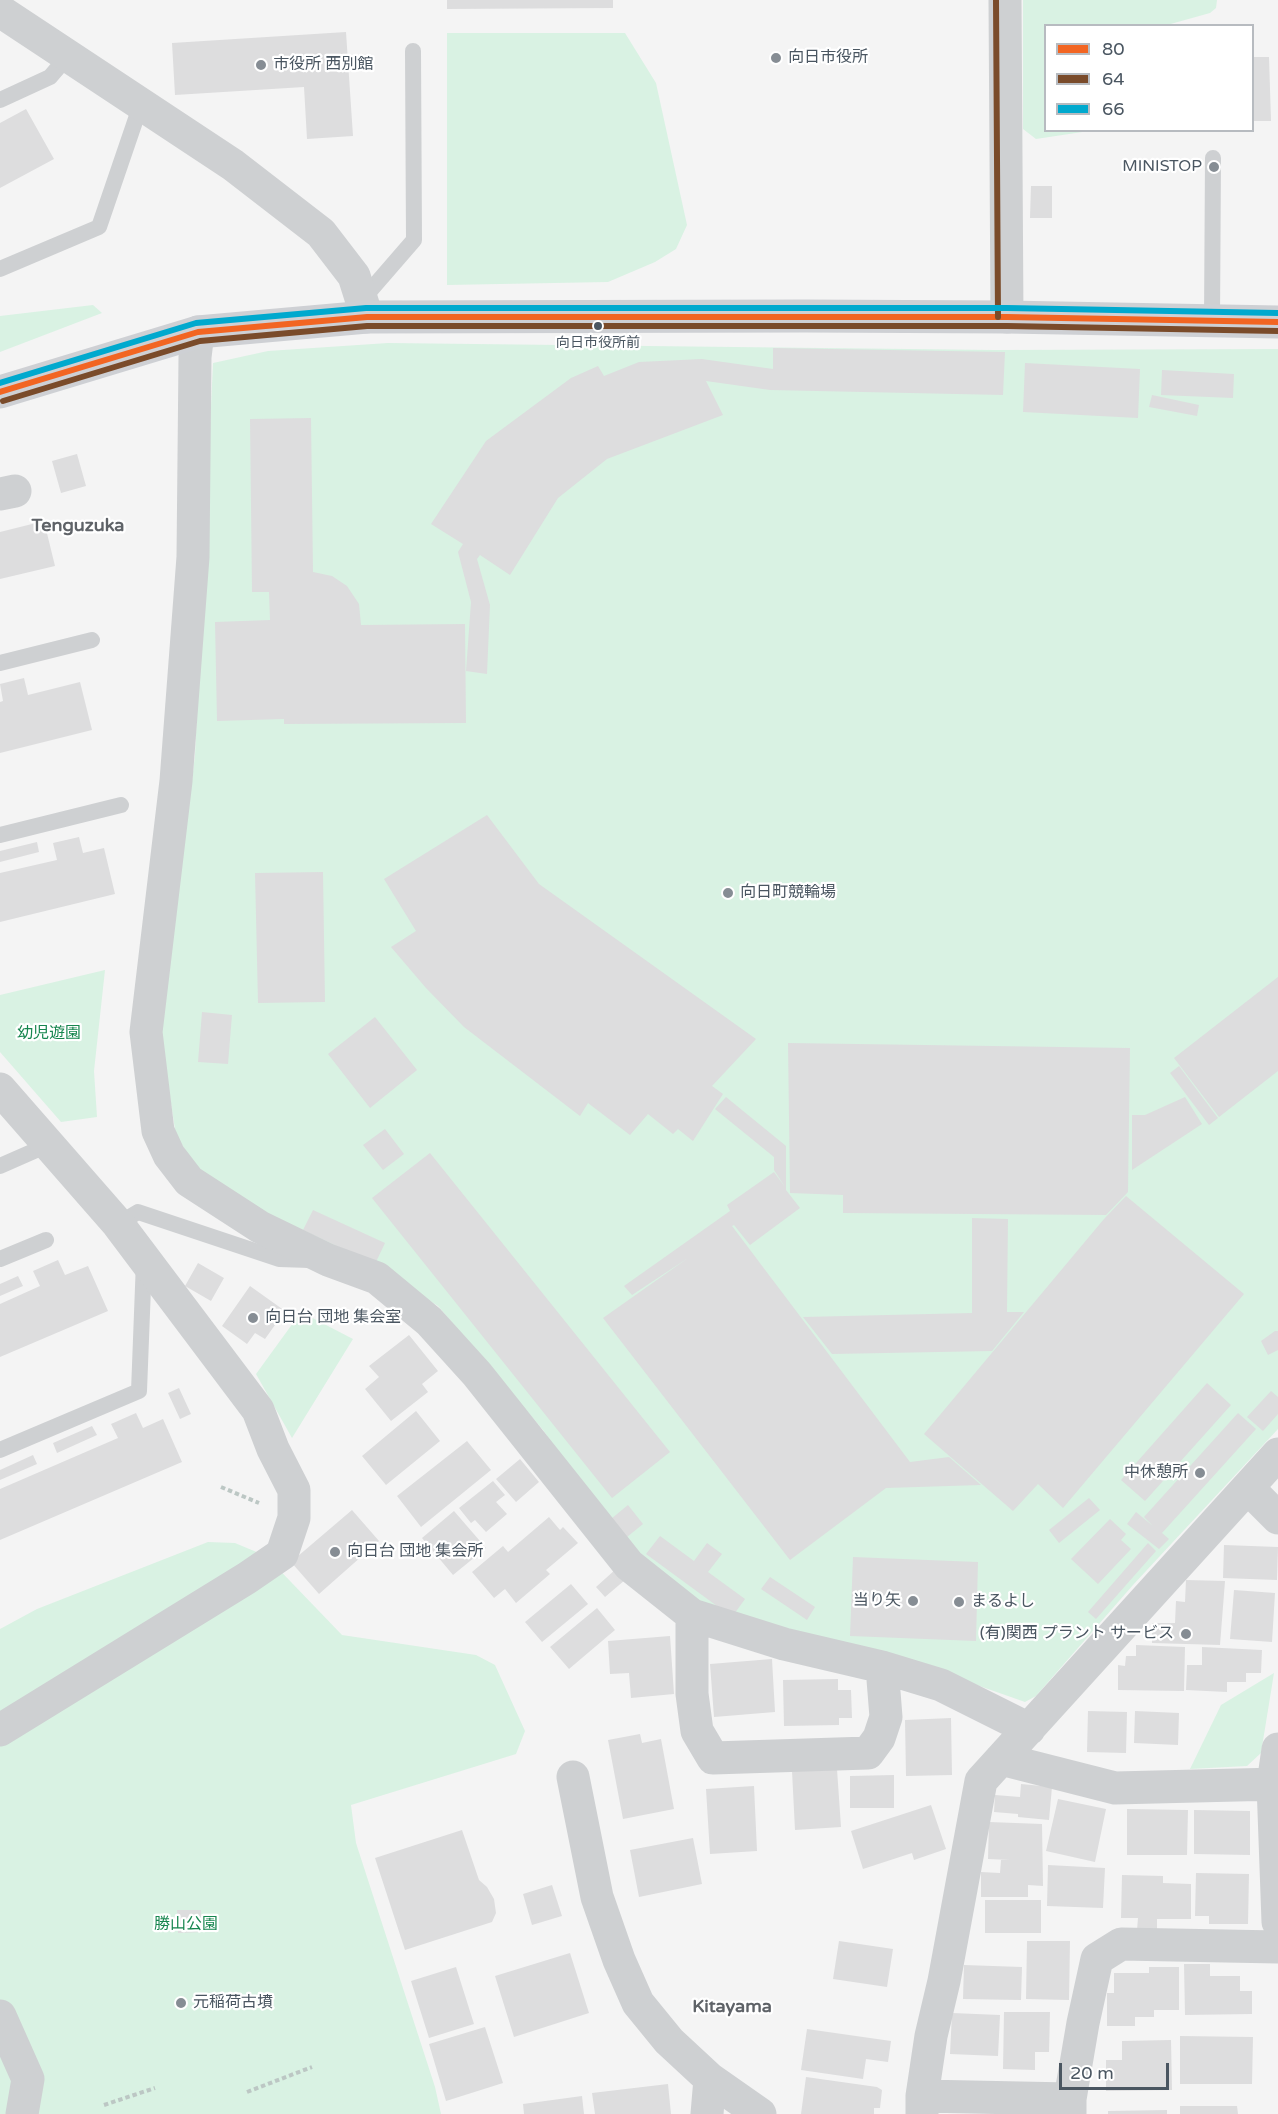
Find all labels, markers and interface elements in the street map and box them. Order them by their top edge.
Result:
legend [1044,24,1254,132]
text: 80 [1102,38,1125,60]
place label: 向日市役所 [788,48,868,68]
marker: 向日市役所 [769,51,783,65]
place label: 市役所 西別館 [273,55,373,75]
marker: 市役所 西別館 [254,58,268,72]
text: 64 [1102,68,1125,90]
text: 66 [1102,98,1125,120]
place label: MINISTOP [1122,157,1202,177]
marker: MINISTOP [1207,160,1221,174]
marker: 向日市役所前 [592,320,604,332]
place label: 向日市役所前 [556,335,640,351]
district label: Tenguzuka [32,515,124,537]
place label: 向日町競輪場 [740,883,836,903]
marker: 向日町競輪場 [721,886,735,900]
park label: 幼児遊園 [17,1024,81,1044]
place label: 向日台 団地 集会室 [265,1308,401,1328]
marker: 向日台 団地 集会室 [246,1311,260,1325]
place label: 中休憩所 [1124,1463,1188,1483]
marker: 中休憩所 [1193,1466,1207,1480]
place label: 向日台 団地 集会所 [347,1542,483,1562]
marker: 向日台 団地 集会所 [328,1545,342,1559]
place label: 当り矢 [853,1591,901,1611]
place label: まるよし [971,1592,1035,1612]
marker: 当り矢 [906,1594,920,1608]
marker: まるよし [952,1595,966,1609]
place label: (有)関西 プラント サービス [980,1624,1174,1644]
marker: (有)関西 プラント サービス [1179,1627,1193,1641]
park label: 勝山公園 [154,1915,218,1935]
place label: 元稲荷古墳 [193,1993,273,2013]
marker: 元稲荷古墳 [174,1996,188,2010]
district label: Kitayama [692,1996,772,2018]
scale bar [1062,2051,1172,2089]
text: 20 m [1070,2062,1114,2084]

